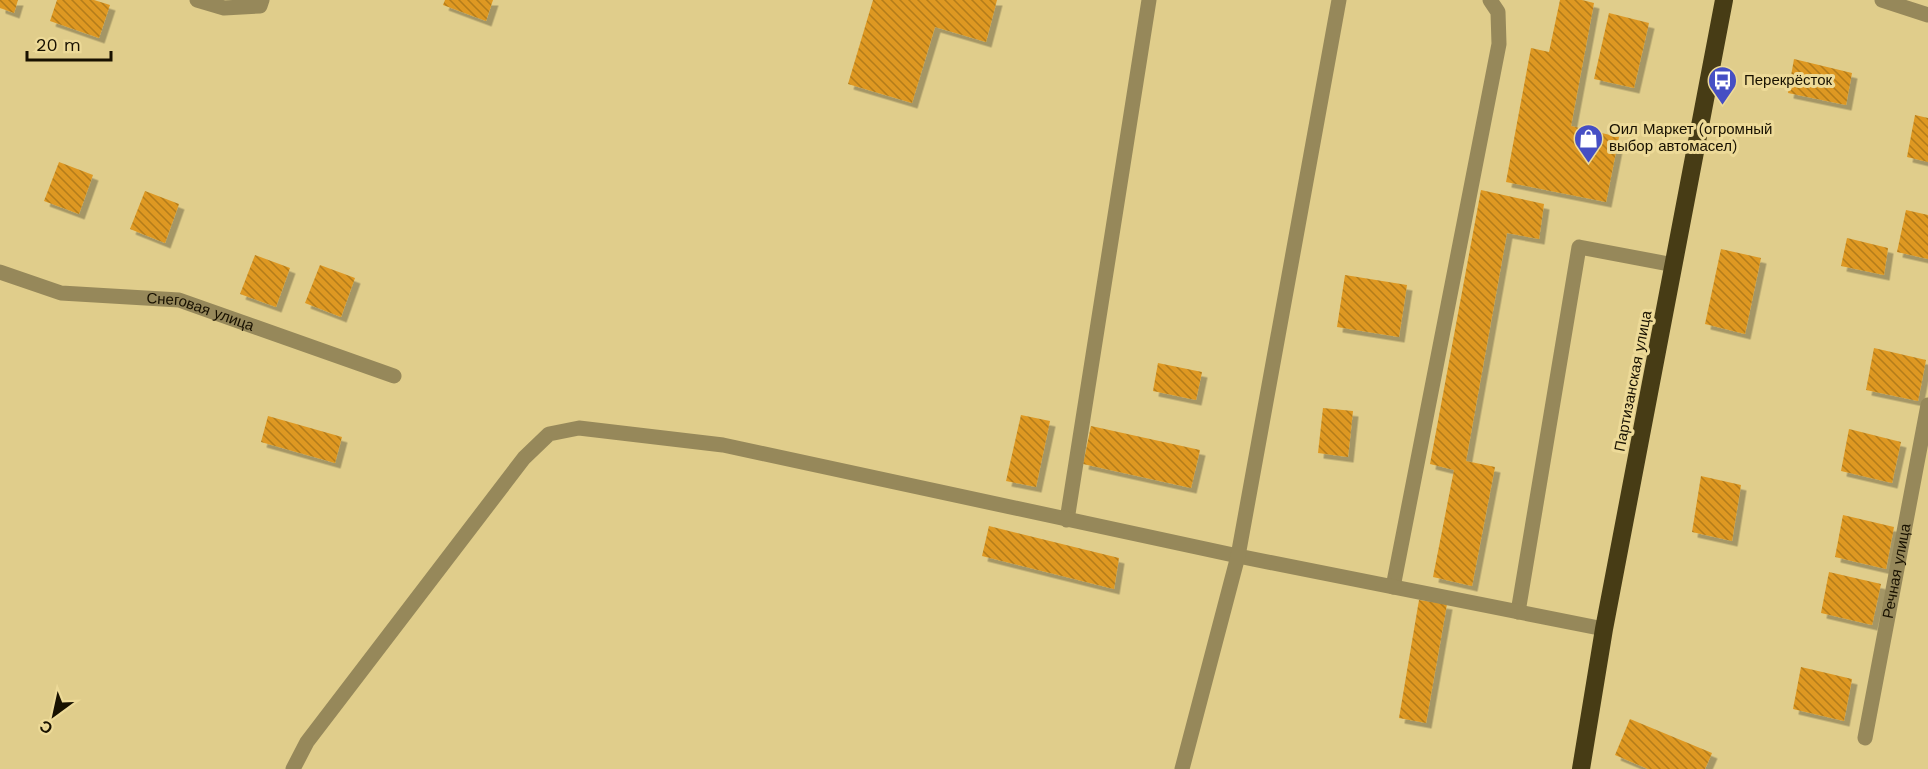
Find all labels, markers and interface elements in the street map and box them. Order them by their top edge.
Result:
scale bar [27,24,111,62]
text: 20 m [36,34,81,55]
bus stop icon: Перекрёсток [1707,64,1739,106]
place label: Перекрёсток [1744,71,1833,89]
place label: Оил Маркет (огромный выбор автомасел) [1609,120,1772,155]
shop icon: Оил Маркет (огромный выбор автомасел) [1572,122,1604,164]
street label: Снеговая улица [146,289,257,335]
street label: Партизанская улица [1611,308,1656,453]
street label: Речная улица [1879,521,1915,620]
north arrow [24,685,84,745]
text: С [36,716,56,738]

